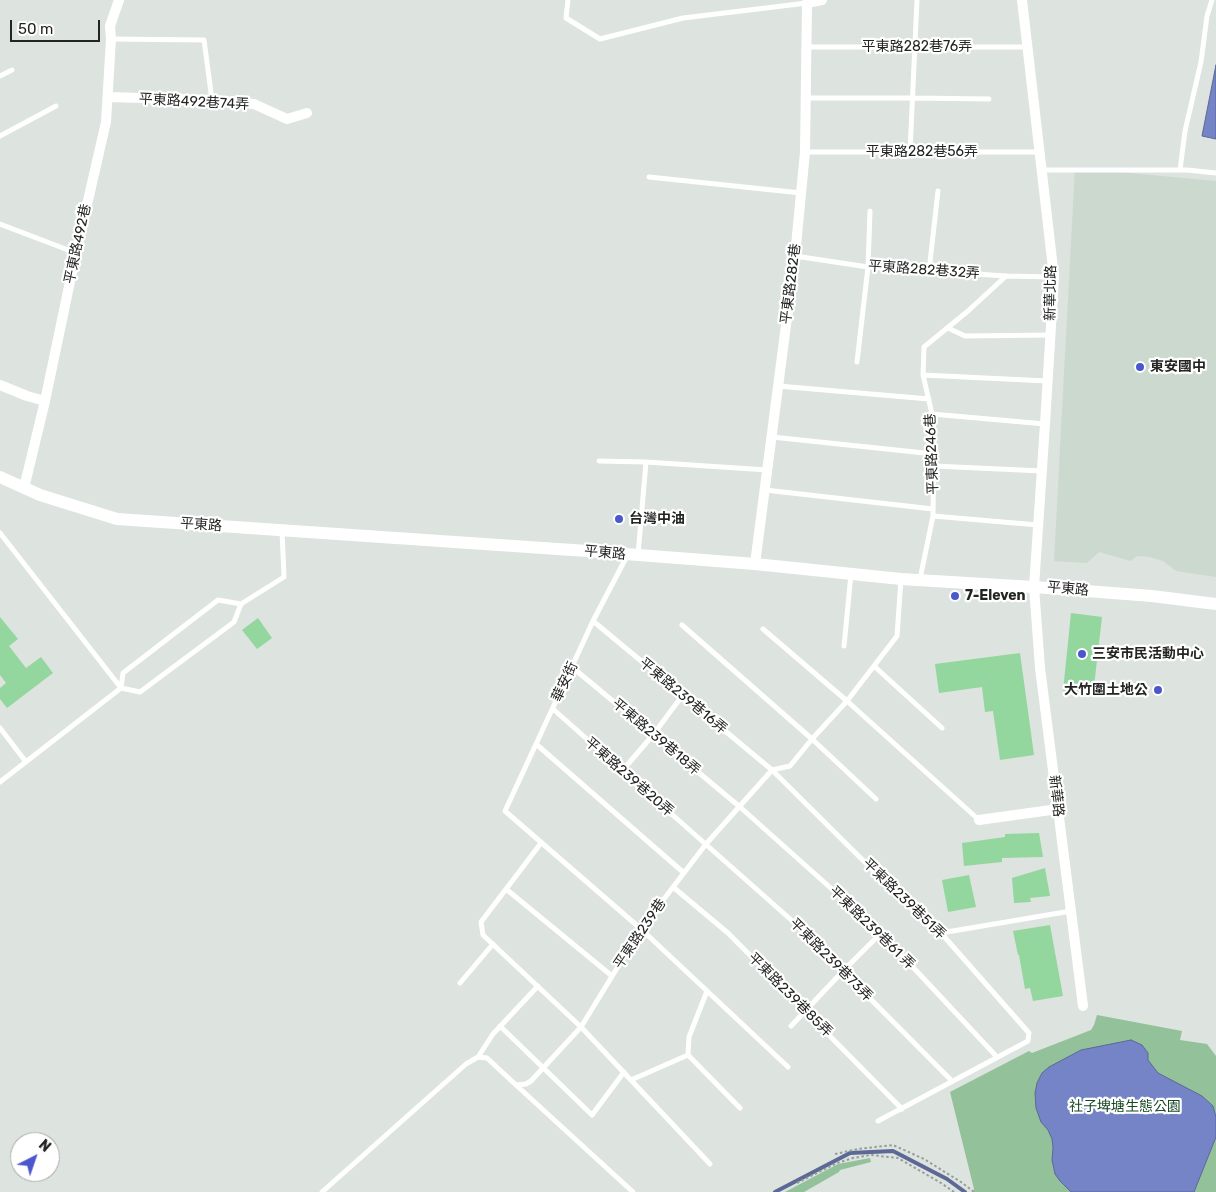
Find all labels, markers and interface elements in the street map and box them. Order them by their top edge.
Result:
scale bar [12,10,102,42]
text: 50 m [18,20,53,38]
street label: 平東路282巷76弄 [862,39,972,55]
street label: 平東路492巷74弄 [138,91,250,113]
street label: 平東路282巷56弄 [866,144,978,160]
street label: 平東路492巷 [61,203,95,285]
street label: 平東路282巷 [778,243,804,325]
street label: 平東路282巷32弄 [868,258,980,282]
street label: 新華北路 [1042,265,1060,321]
place label: 東安國中 [1150,359,1206,375]
marker: 東安國中 [1134,361,1146,373]
street label: 平東路246巷 [922,413,942,495]
place label: 台灣中油 [629,511,685,527]
marker: 台灣中油 [613,513,625,525]
street label: 平東路 [179,515,223,535]
street label: 平東路 [583,543,627,563]
street label: 平東路 [1046,579,1090,599]
place label: 7-Eleven [965,588,1026,604]
marker: 7-Eleven [949,590,961,602]
place label: 三安市民活動中心 [1092,646,1204,662]
marker: 三安市民活動中心 [1076,648,1088,660]
street label: 平東路239巷16弄 [636,654,730,738]
street label: 華安街 [549,659,581,705]
place label: 大竹圍土地公 [1064,682,1148,698]
marker: 大竹圍土地公 [1152,684,1164,696]
street label: 平東路239巷18弄 [609,695,703,779]
street label: 平東路239巷20弄 [581,734,677,820]
street label: 新華路 [1045,774,1067,818]
street label: 平東路239巷51弄 [859,855,949,943]
street label: 平東路239巷61 弄 [826,883,918,973]
street label: 平東路239巷 [610,896,670,972]
street label: 平東路239巷73弄 [786,915,876,1005]
street label: 平東路239巷85弄 [744,949,836,1041]
park label: 社子埤塘生態公園 [1069,1099,1181,1115]
north arrow [10,1132,60,1182]
text: N [35,1136,54,1156]

